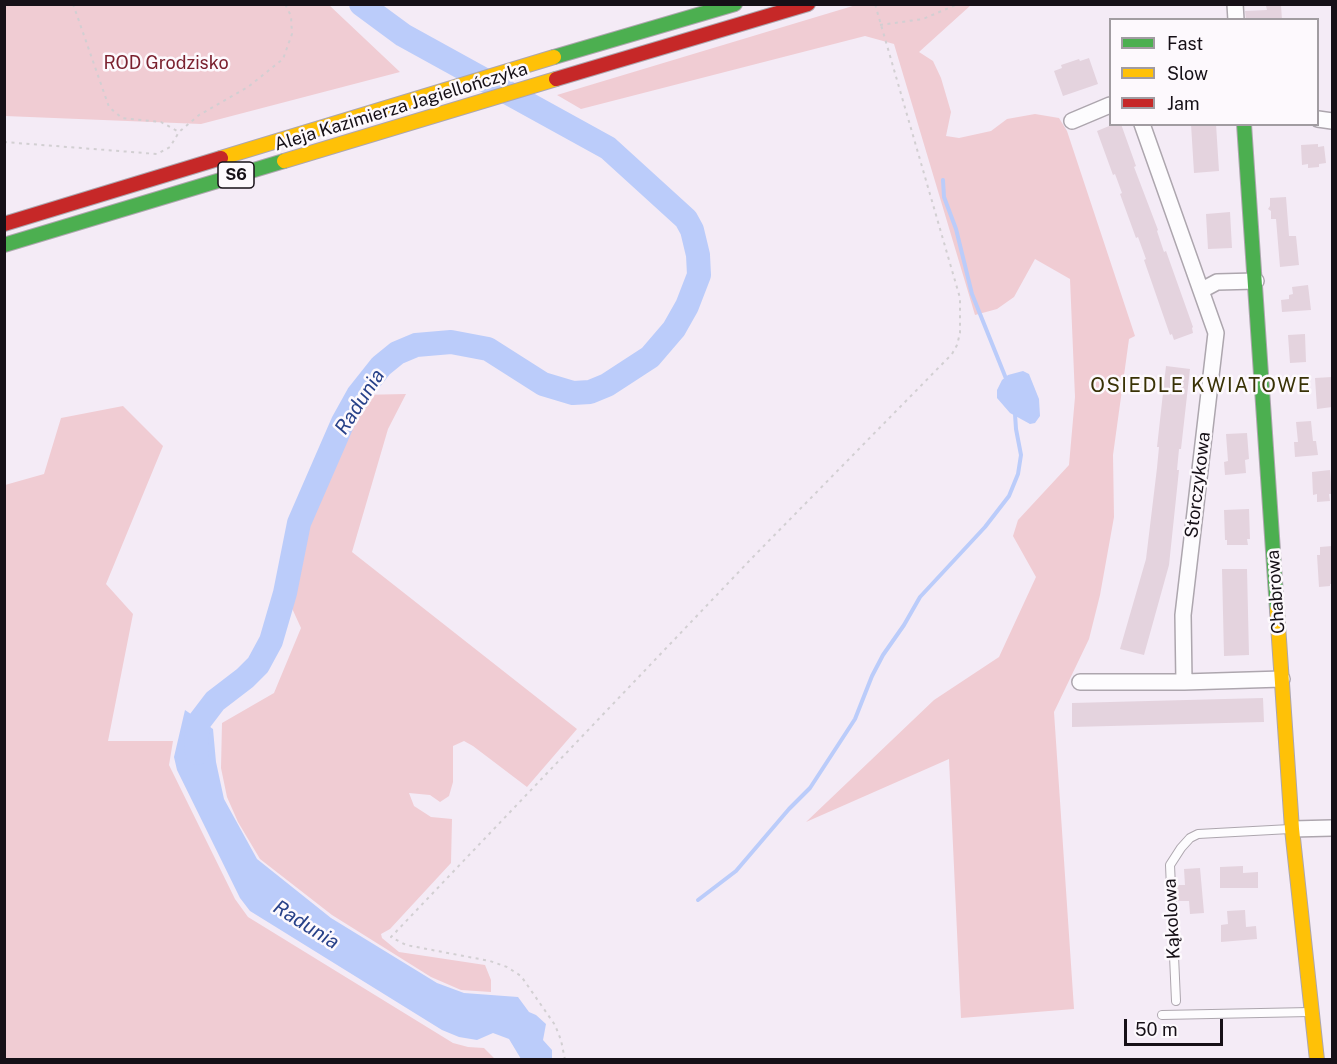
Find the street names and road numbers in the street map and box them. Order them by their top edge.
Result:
street label: Aleja Kazimierza Jagiellończyka [272,58,530,156]
road number: S6 [218,162,254,188]
street label: Storczykowa [1181,431,1215,539]
street label: Chabrowa [1262,549,1290,635]
street label: Kąkolowa [1159,878,1185,960]

